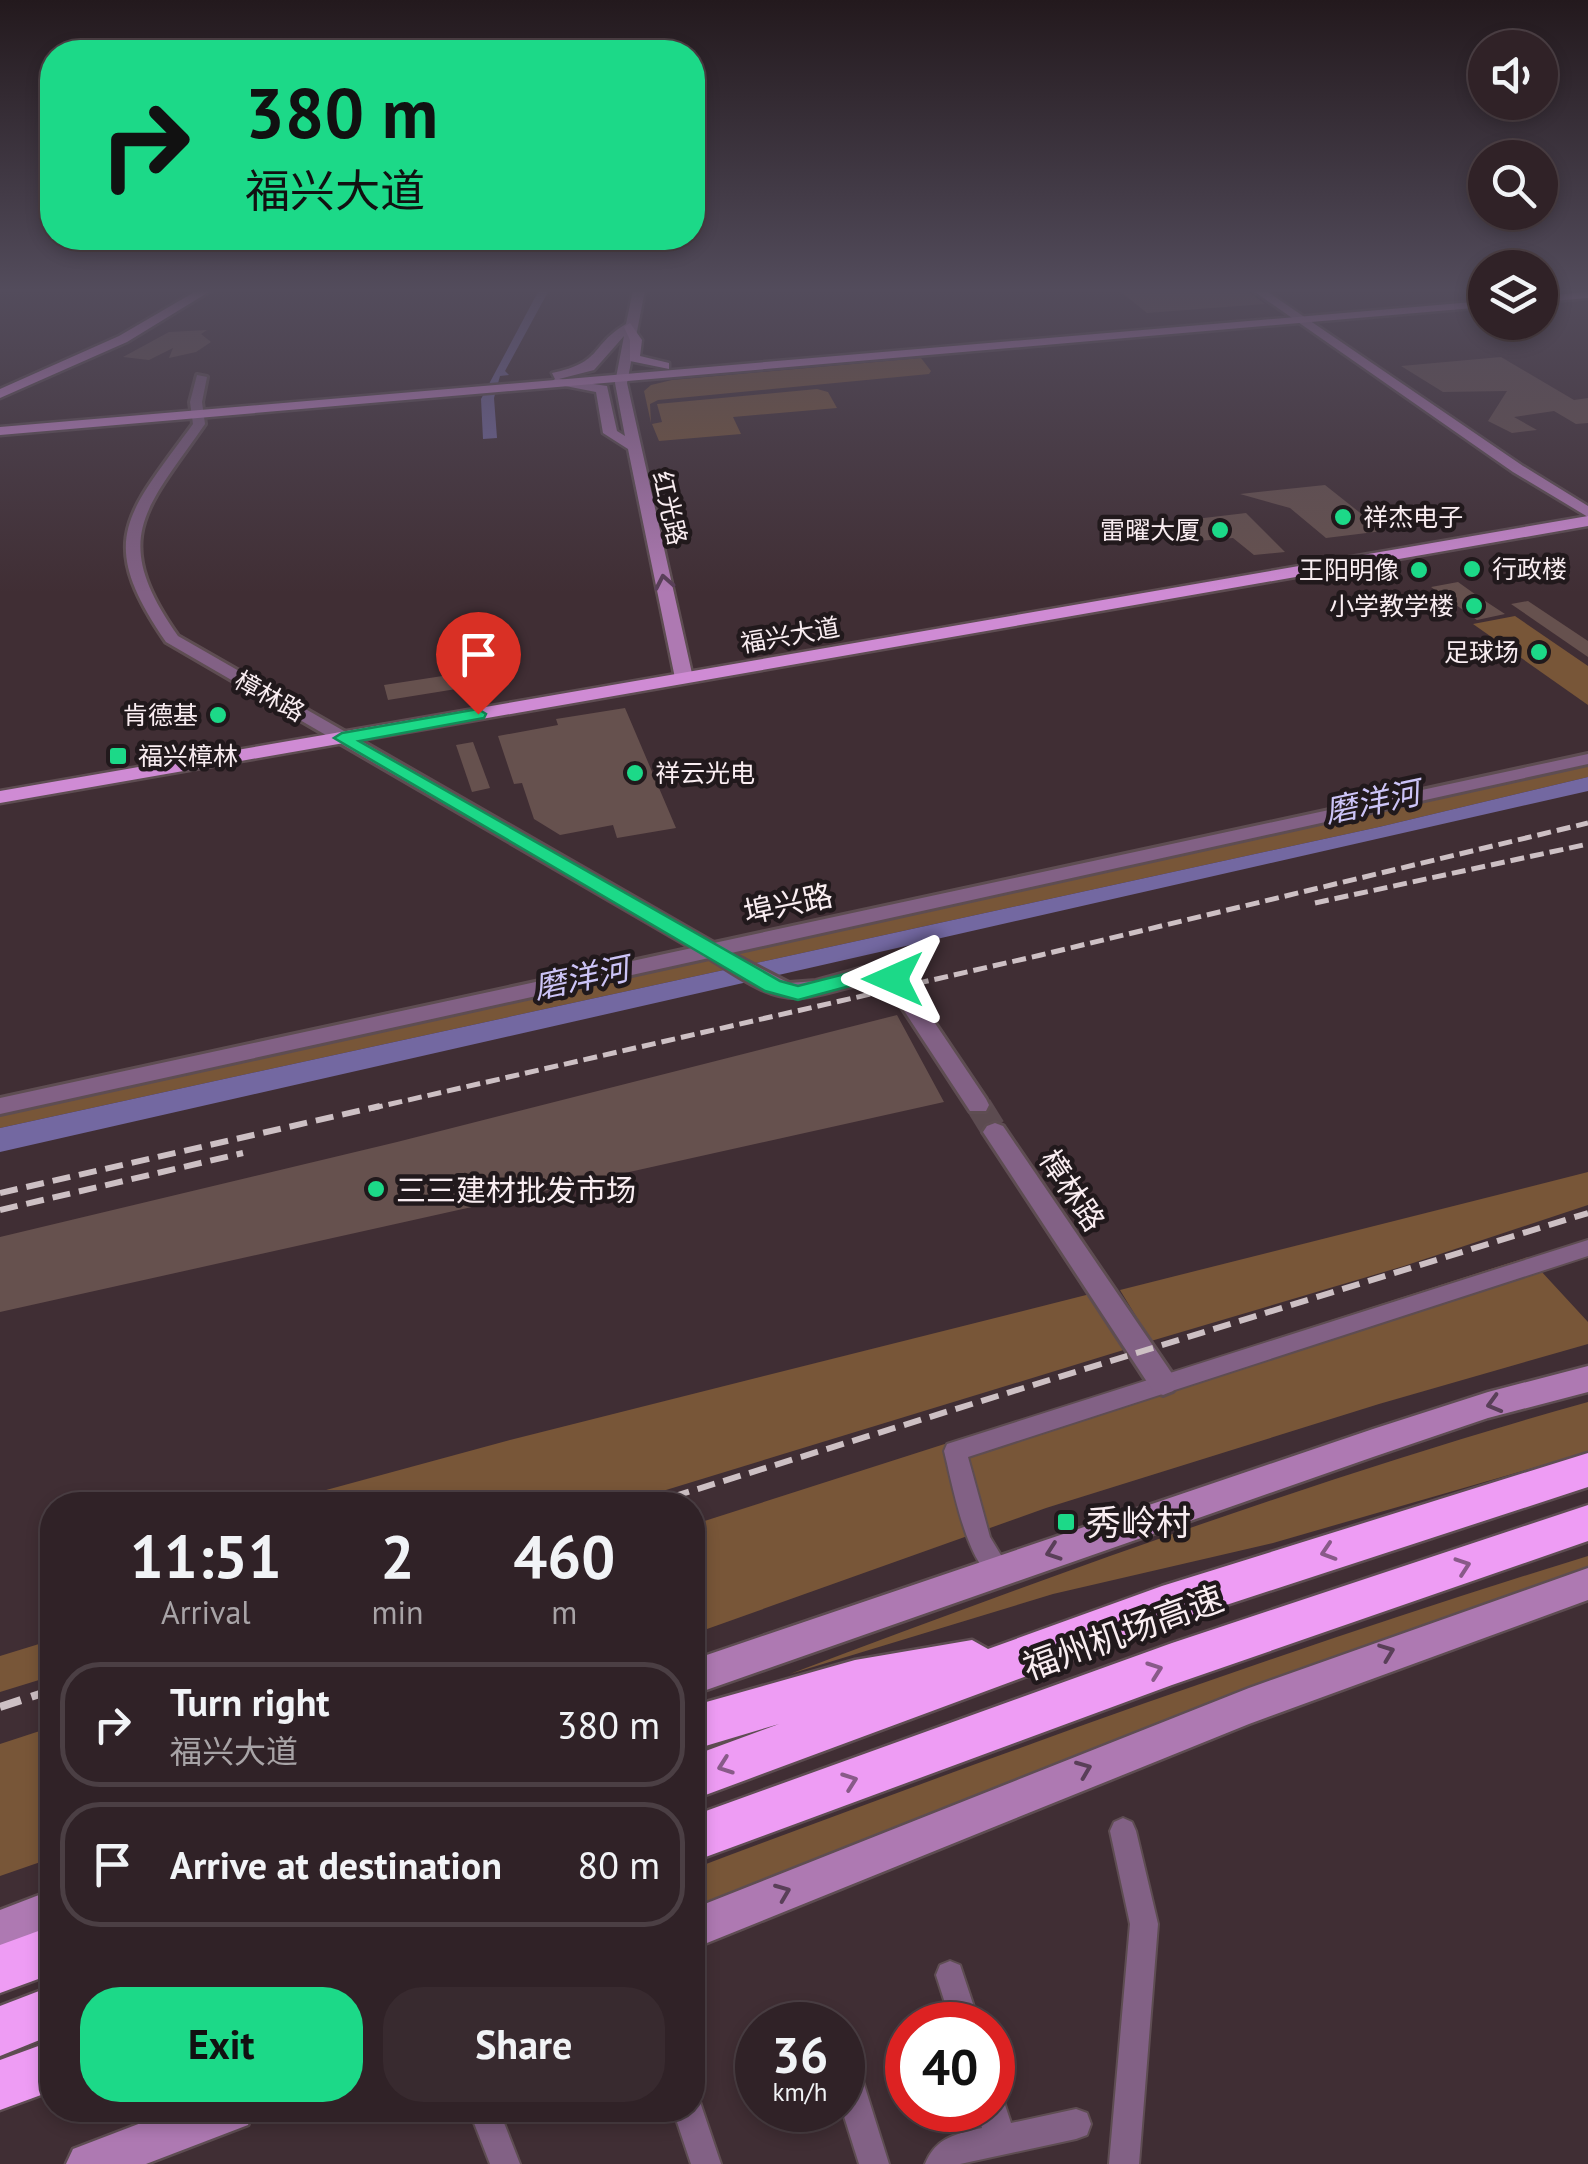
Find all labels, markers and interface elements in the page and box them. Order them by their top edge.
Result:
map controls [1468,30,1558,340]
button: sound [1468,30,1558,120]
text: 380 m [245,67,438,157]
icon: right [80,80,210,210]
button: search [1468,140,1558,230]
text: 福兴大道 [245,161,425,219]
button: layers [1468,250,1558,340]
street label: 红光路 [646,468,694,548]
place label: 祥杰电子 [1363,501,1463,533]
marker: 祥杰电子 [1332,506,1354,528]
place label: 雷曜大厦 [1100,514,1200,546]
marker: 雷曜大厦 [1209,519,1231,541]
place label: 行政楼 [1492,553,1567,585]
place label: 王阳明像 [1299,554,1399,586]
marker: 行政楼 [1461,558,1483,580]
marker: 王阳明像 [1408,559,1430,581]
one-way arrow [655,574,676,591]
place label: 小学教学楼 [1329,590,1454,622]
marker: 小学教学楼 [1463,595,1485,617]
street label: 福兴大道 [738,611,842,659]
pin [436,612,521,715]
icon: arrive [451,627,506,682]
place label: 足球场 [1444,636,1519,668]
marker: 足球场 [1528,641,1550,663]
street label: 樟林路 [229,664,311,728]
place label: 肯德基 [123,699,198,731]
marker: 肯德基 [207,704,229,726]
place label: 福兴樟林 [138,740,238,772]
marker: 福兴樟林 [107,745,129,767]
place label: 祥云光电 [655,757,755,789]
marker: 祥云光电 [624,762,646,784]
water label: 磨洋河 [1321,769,1429,832]
street label: 埠兴路 [740,875,836,931]
position arrow [841,927,945,1031]
water label: 磨洋河 [530,945,638,1008]
street label: 樟林路 [1032,1142,1114,1238]
place label: 三三建材批发市场 [396,1170,636,1209]
marker: 三三建材批发市场 [365,1178,387,1200]
one-way arrow [1486,1392,1503,1413]
place label: 秀岭村 [1086,1499,1191,1545]
marker: 秀岭村 [1055,1511,1077,1533]
text: 11:51 [130,1517,282,1595]
text: 2 [381,1517,415,1595]
text: 460 [513,1517,615,1595]
one-way arrow [1045,1540,1062,1560]
one-way arrow [1321,1541,1338,1561]
one-way arrow [1453,1557,1470,1577]
street label: 福州机场高速 [1016,1574,1230,1690]
text: Arrival [161,1591,251,1633]
text: min [372,1591,424,1633]
text: m [551,1591,577,1633]
one-way arrow [1377,1644,1394,1664]
one-way arrow [1145,1662,1163,1682]
text: Turn right [170,1677,330,1726]
icon: right [85,1697,140,1752]
text: 380 m [557,1700,660,1749]
text: 福兴大道 [170,1730,298,1772]
one-way arrow [717,1754,735,1774]
one-way arrow [1074,1761,1091,1781]
one-way arrow [840,1772,857,1793]
icon: arrive [85,1837,140,1892]
text: Arrive at destination [170,1840,502,1889]
text: 80 m [578,1840,660,1889]
one-way arrow [773,1884,791,1904]
button: Exit [80,1987,363,2102]
button: Share [383,1987,665,2102]
speed limit sign: 40 [885,2002,1015,2132]
text: 36 [772,2022,828,2087]
text: km/h [773,2076,827,2108]

